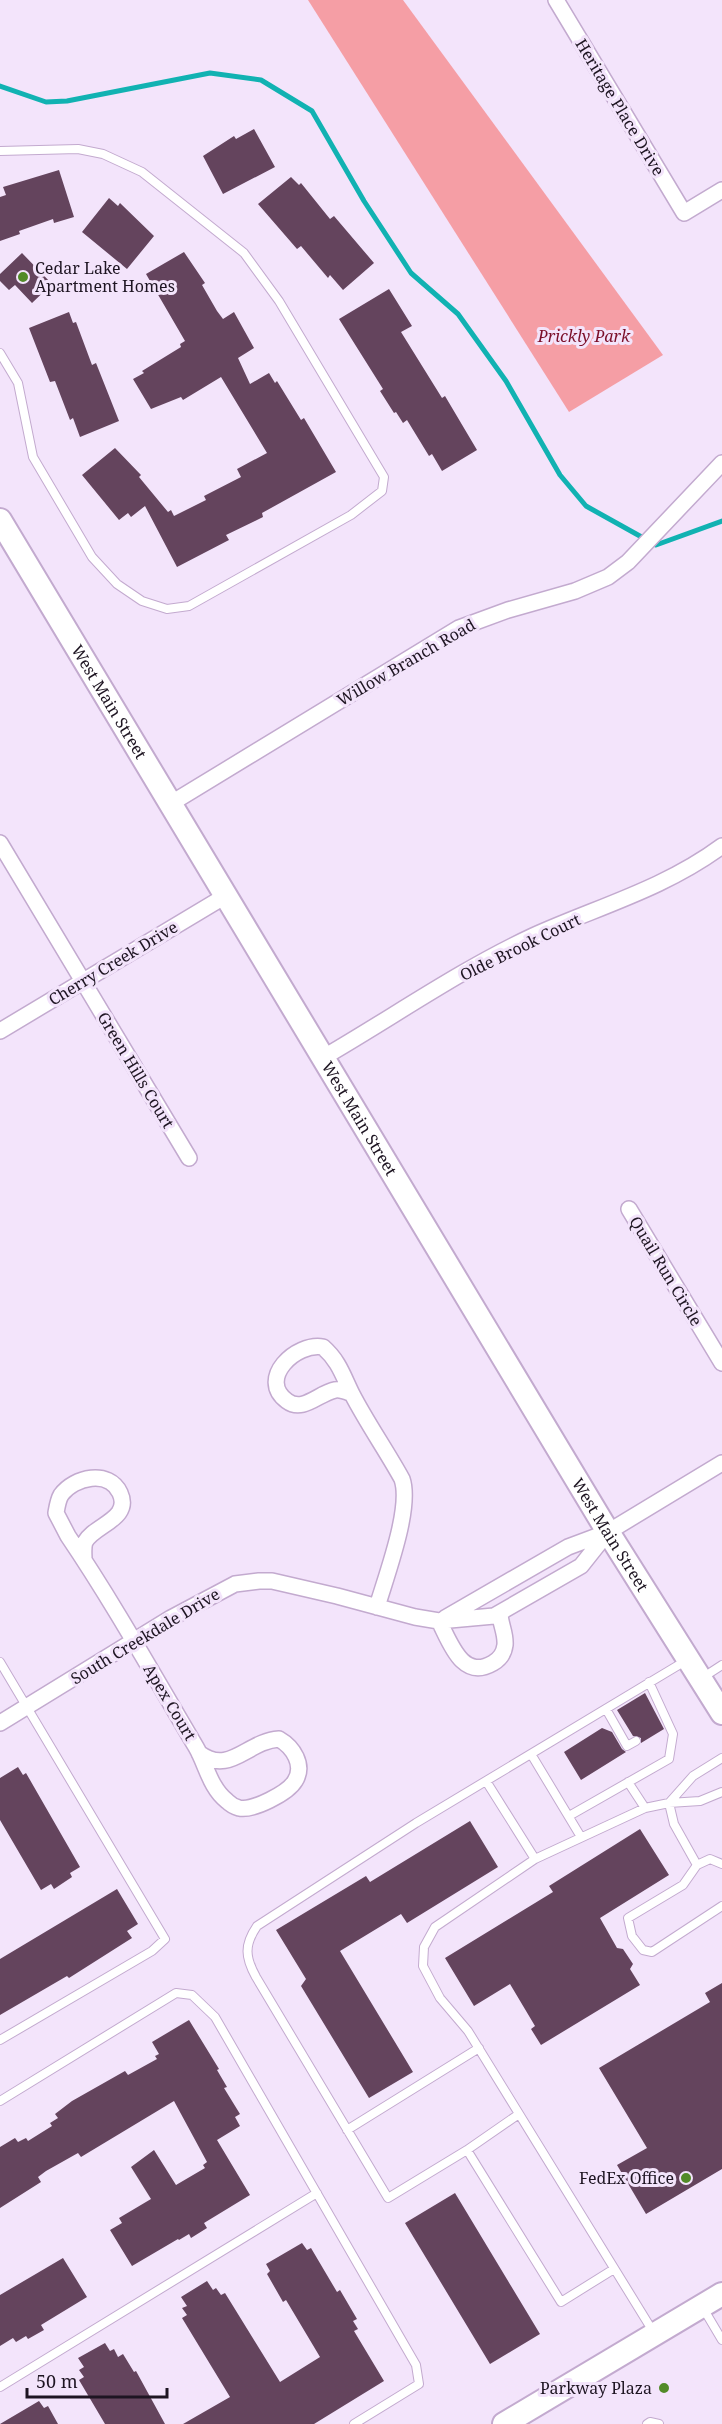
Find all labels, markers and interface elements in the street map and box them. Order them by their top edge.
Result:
street label: Heritage Place Drive [570,34,670,180]
place label: Cedar Lake Apartment Homes [35,257,175,297]
marker: Cedar Lake Apartment Homes [16,270,30,284]
park label: Prickly Park [537,325,631,347]
street label: Willow Branch Road [333,613,480,711]
street label: West Main Street [66,640,152,763]
street label: Olde Brook Court [456,908,584,986]
street label: Cherry Creek Drive [44,916,182,1010]
street label: Green Hills Court [93,1008,180,1133]
street label: West Main Street [317,1057,402,1180]
street label: Quail Run Circle [625,1212,707,1330]
street label: West Main Street [567,1474,654,1596]
street label: South Creekdale Drive [66,1583,224,1689]
street label: Apex Court [139,1660,202,1745]
place label: FedEx Office [579,2167,674,2189]
marker: FedEx Office [679,2171,693,2185]
scale bar [27,2361,166,2399]
text: 50 m [36,2369,78,2393]
place label: Parkway Plaza [540,2377,652,2399]
marker: Parkway Plaza [657,2381,671,2395]

